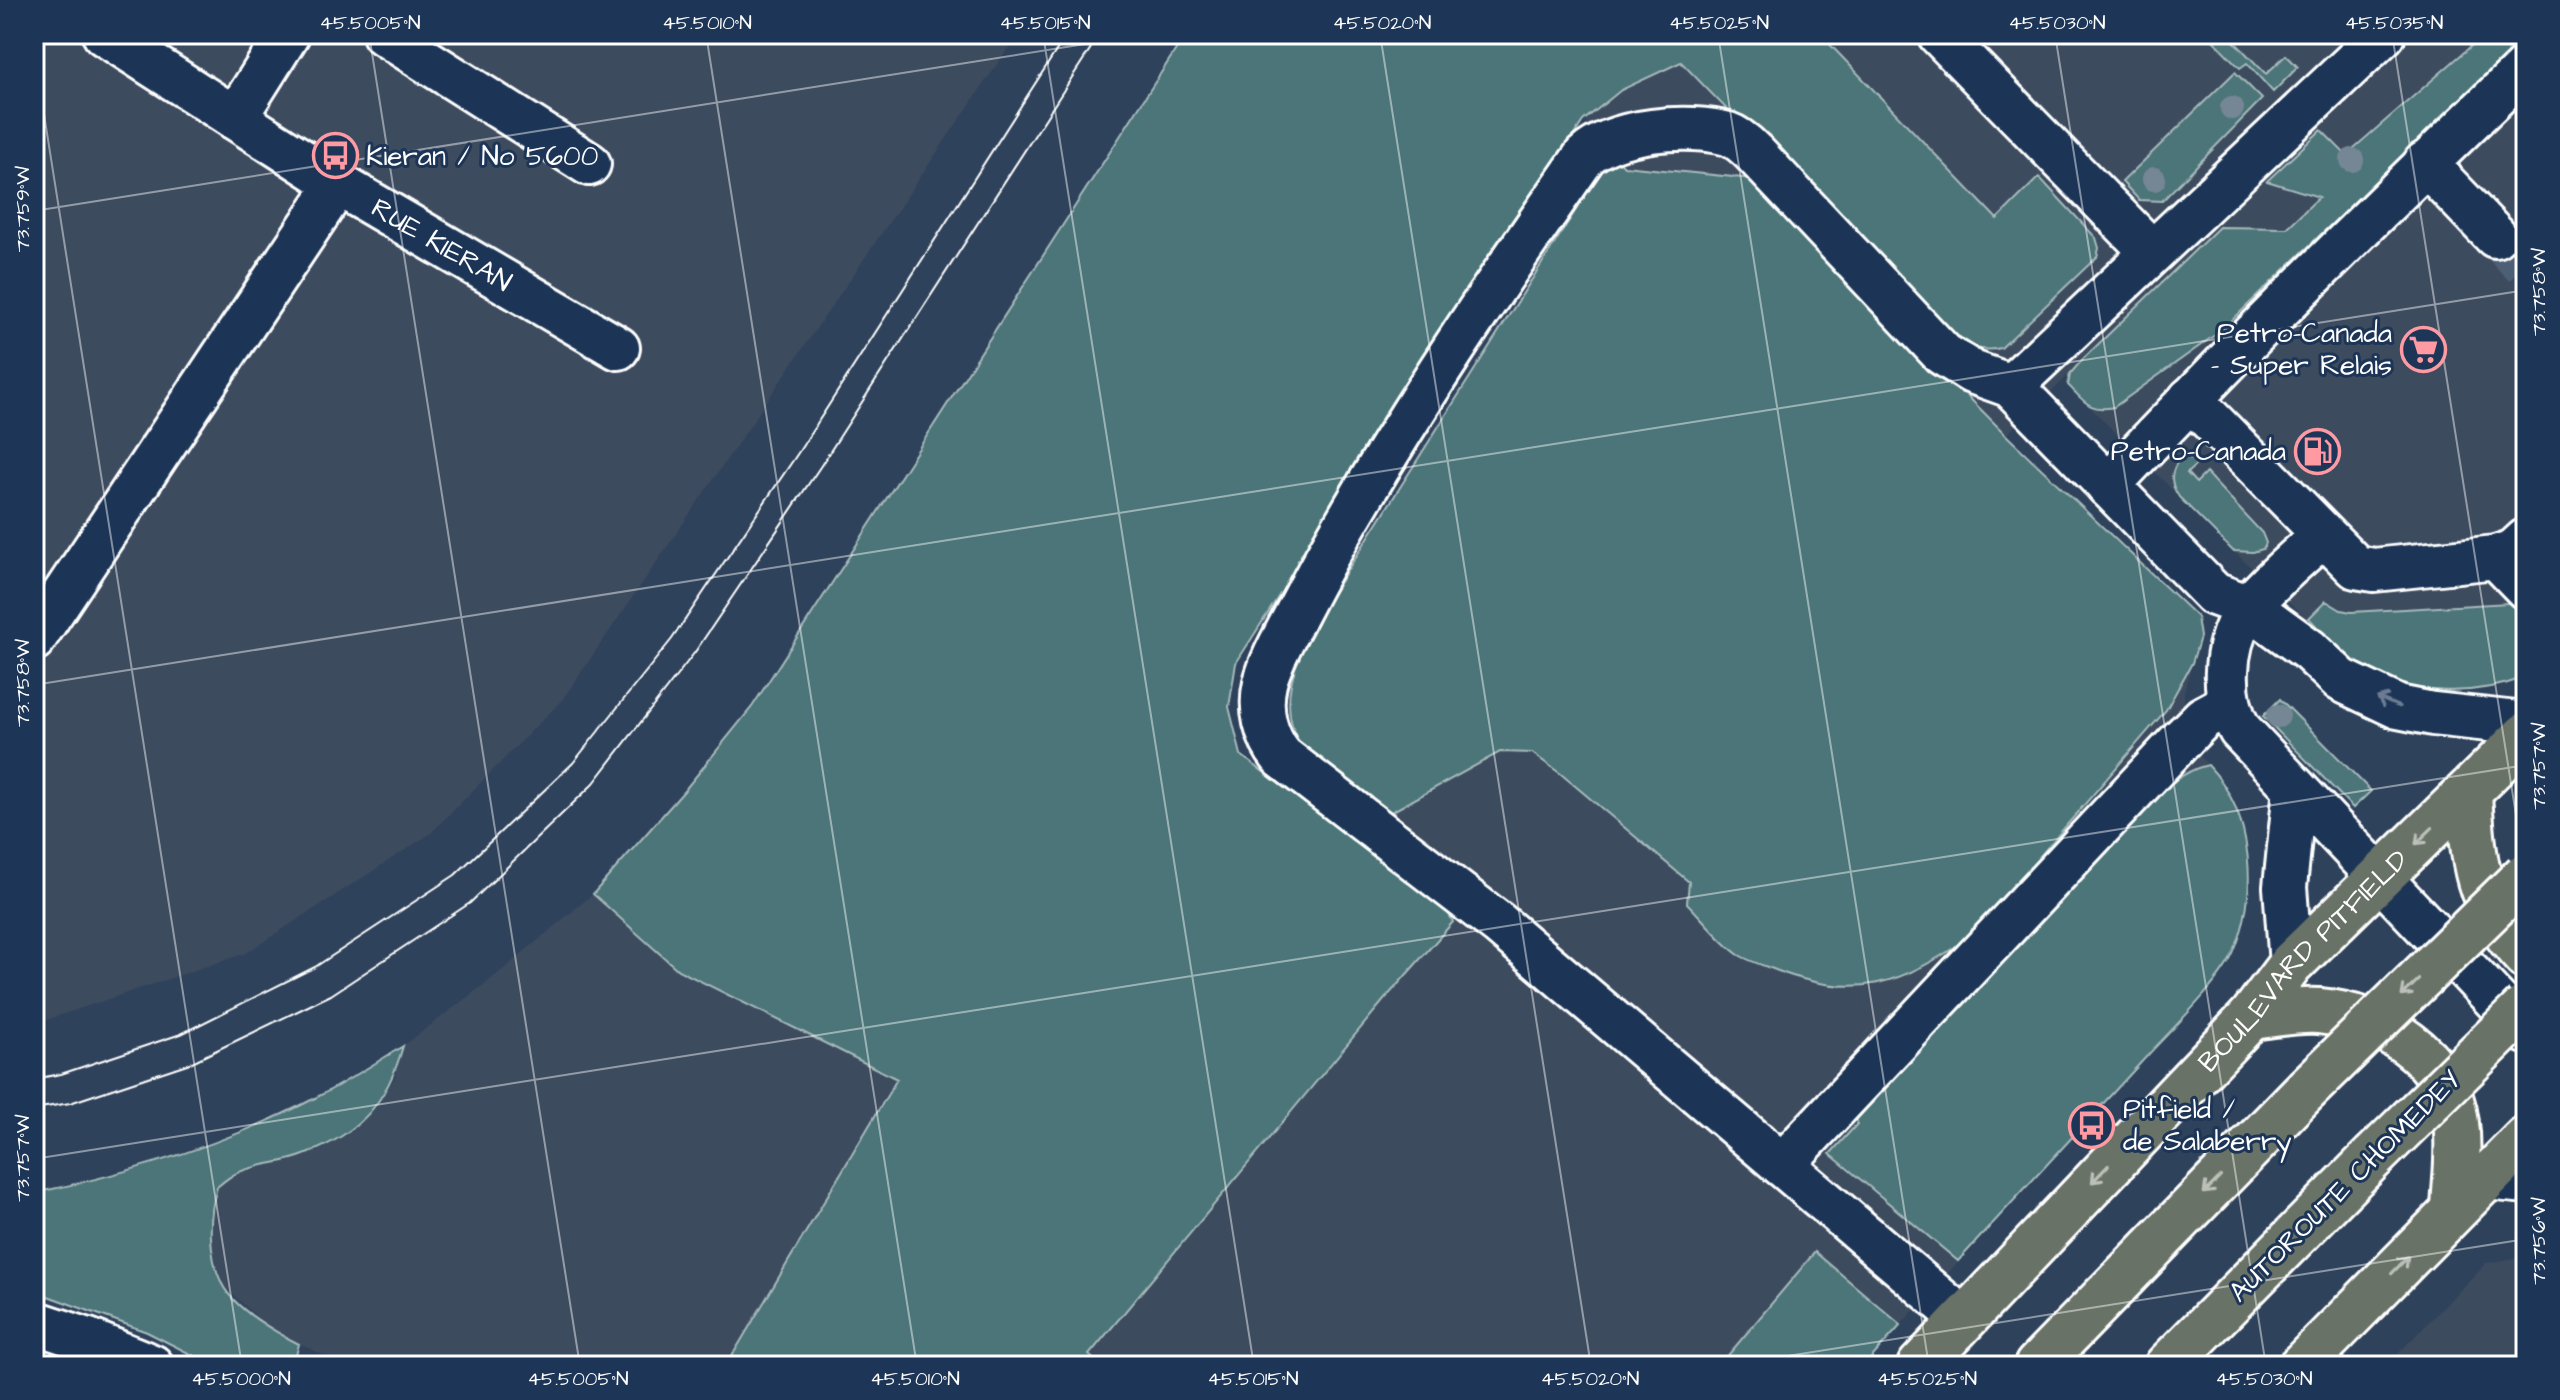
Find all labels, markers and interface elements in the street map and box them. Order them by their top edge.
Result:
text: 45.5005°N [319,9,421,37]
text: 45.5010°N [662,9,752,37]
text: 45.5015°N [999,9,1091,37]
text: 45.5020°N [1333,9,1431,37]
text: 45.5025°N [1669,9,1769,37]
text: 45.5030°N [2008,9,2106,37]
text: 45.5035°N [2345,9,2443,37]
bus stop icon: Kieran / No 5600 [311,132,359,180]
place label: Kieran / No 5600 [366,137,598,176]
text: 73.759°W [9,166,37,252]
street label: RUE KIERAN [364,188,519,301]
text: 73.758°W [2525,248,2553,336]
place label: Petro-Canada - Super Relais [2210,314,2392,385]
supermarket icon: Petro-Canada - Super Relais [2399,325,2447,373]
fuel station icon: Petro-Canada [2293,427,2341,475]
place label: Petro-Canada [2111,432,2286,471]
text: 73.758°W [9,639,37,727]
one-way arrow [2376,694,2401,709]
text: 73.757°W [2525,722,2553,810]
one-way arrow [2415,826,2434,845]
street label: BOULEVARD PITFIELD [2189,841,2417,1081]
one-way arrow [2401,978,2420,997]
street label: AUTOROUTE CHOMEDEY [2220,1061,2470,1311]
place label: Pitfield / de Salaberry [2123,1090,2292,1163]
bus stop icon: Pitfield / de Salaberry [2068,1101,2116,1149]
text: 73.757°W [9,1114,37,1202]
one-way arrow [2091,1164,2110,1184]
one-way arrow [2203,1175,2222,1194]
text: 73.756°W [2525,1197,2553,1285]
one-way arrow [2390,1256,2409,1275]
text: 45.5000°N [191,1365,291,1393]
text: 45.5005°N [527,1365,629,1393]
text: 45.5010°N [870,1365,960,1393]
text: 45.5015°N [1207,1365,1299,1393]
text: 45.5020°N [1541,1365,1639,1393]
text: 45.5025°N [1877,1365,1977,1393]
text: 45.5030°N [2215,1365,2313,1393]

